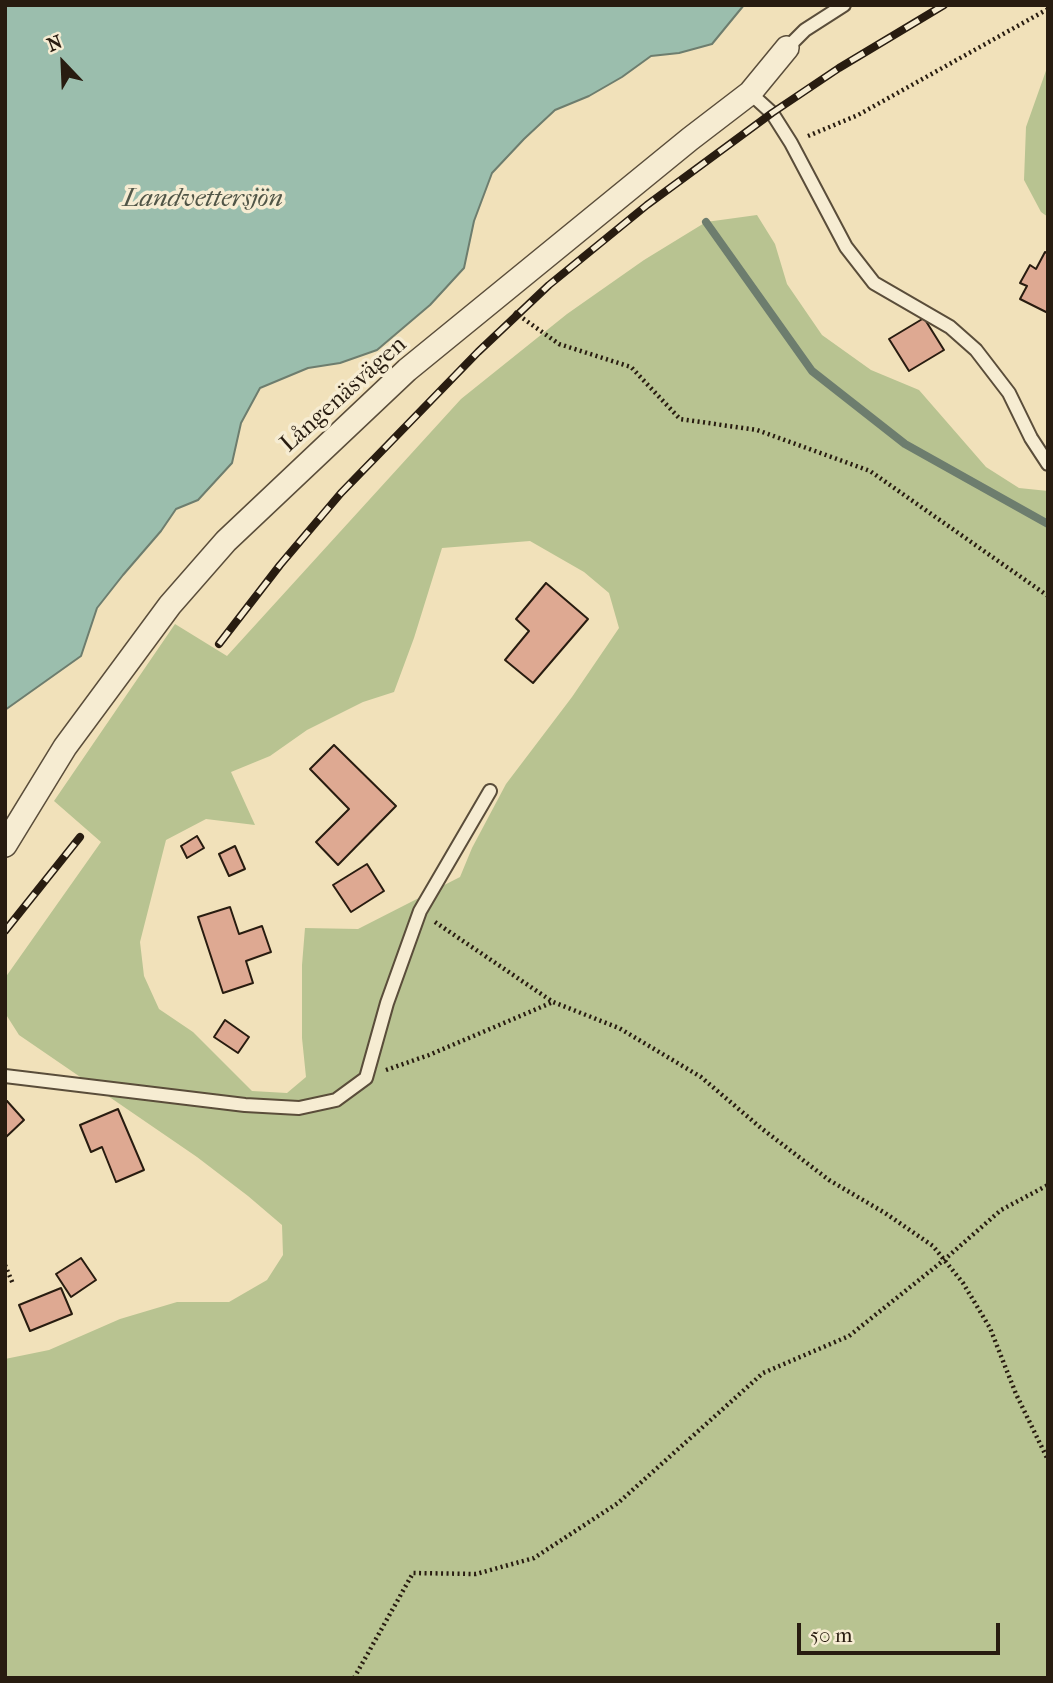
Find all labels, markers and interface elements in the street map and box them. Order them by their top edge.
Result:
north arrow [28,28,98,98]
text: N [44,31,66,57]
water label: Landvettersjön [123,184,283,216]
street label: Långenäsvägen [275,331,413,459]
scale bar [801,1610,1004,1654]
text: 50 m [810,1623,853,1647]

